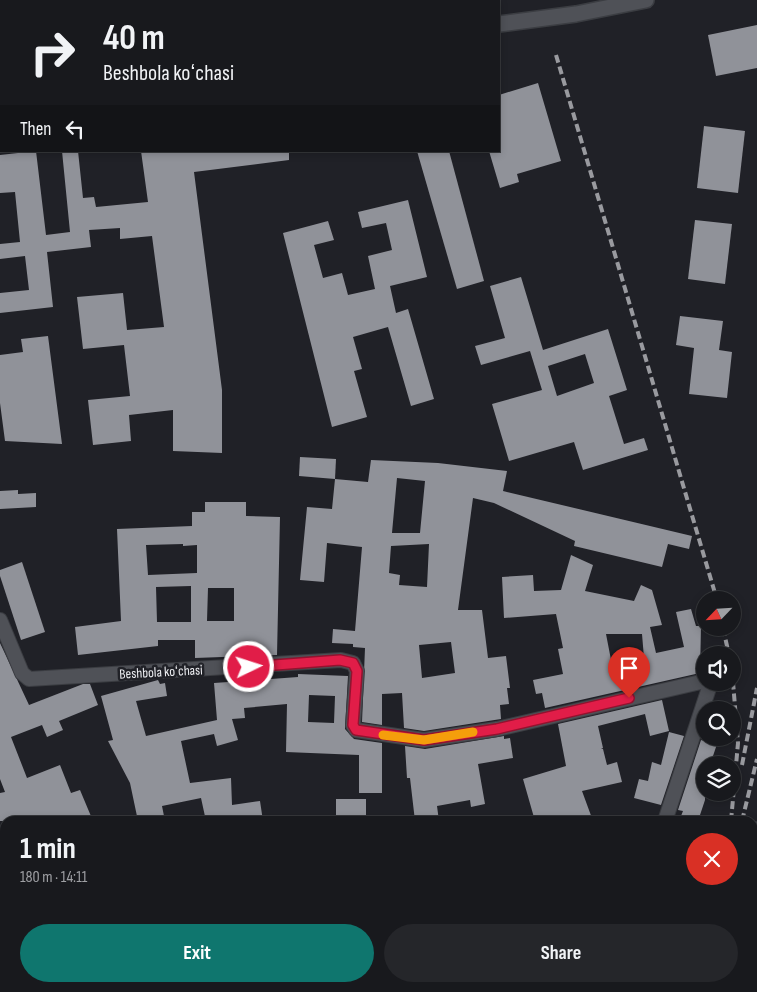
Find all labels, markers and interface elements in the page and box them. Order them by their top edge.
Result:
text: 40 m [103,17,165,60]
icon: right [20,20,85,85]
text: Beshbola koʻchasi [103,60,234,87]
icon: left [61,115,89,143]
text: Then [20,118,51,141]
north arrow [696,591,741,636]
map controls [696,591,741,801]
position arrow [222,640,274,692]
button: sound [696,646,741,691]
pin [608,647,650,698]
icon: arrive [615,654,643,682]
street label: Beshbola koʻchasi [119,661,203,683]
button: search [696,701,741,746]
button: layers [696,756,741,801]
text: 1 min [20,831,76,867]
button: close [686,833,738,885]
text: 180 m · 14:11 [20,868,87,887]
button: Exit [20,924,374,982]
button: Share [384,924,738,982]

